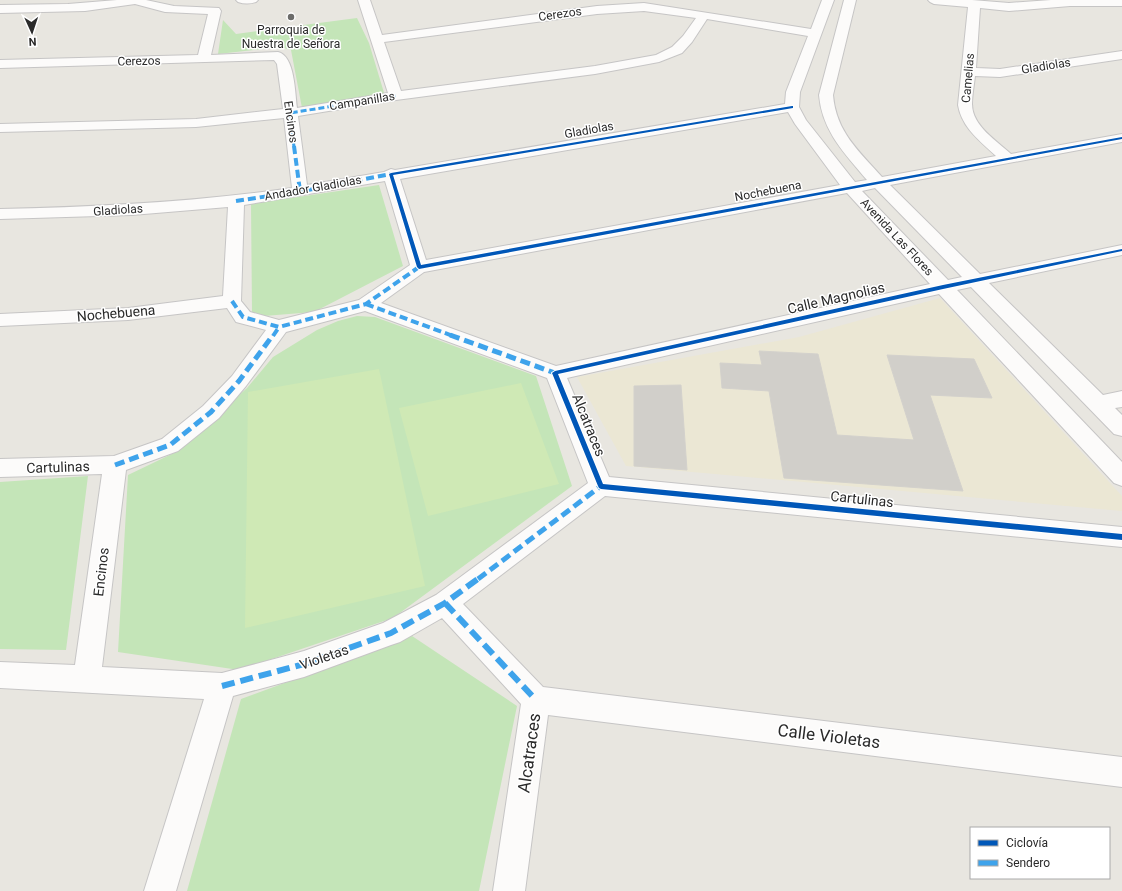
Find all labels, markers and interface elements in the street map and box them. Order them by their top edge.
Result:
street label: Cerezos [538,4,582,24]
north arrow [12,12,52,52]
marker: Parroquia de Nuestra de Señora [286,12,296,22]
place label: Parroquia de Nuestra de Señora [242,23,340,51]
text: N [28,35,37,48]
street label: Camelias [959,53,977,103]
street label: Cerezos [117,54,161,68]
street label: Gladiolas [1020,55,1072,77]
street label: Campanillas [328,89,396,113]
street label: Encinos [281,100,301,144]
street label: Gladiolas [563,119,615,141]
street label: Andador Gladiolas [263,173,363,203]
street label: Nochebuena [734,178,802,204]
street label: Avenida Las Flores [858,195,936,279]
street label: Gladiolas [93,201,143,219]
street label: Calle Magnolias [786,279,886,317]
street label: Nochebuena [76,302,156,324]
street label: Alcatraces [569,391,609,459]
street label: Cartulinas [26,458,90,476]
street label: Cartulinas [830,488,894,510]
street label: Encinos [90,547,112,597]
street label: Violetas [297,641,351,673]
street label: Alcatraces [514,712,544,794]
street label: Calle Violetas [777,720,881,752]
legend [970,827,1110,879]
text: Ciclovía [1006,836,1048,850]
text: Sendero [1006,856,1050,870]

